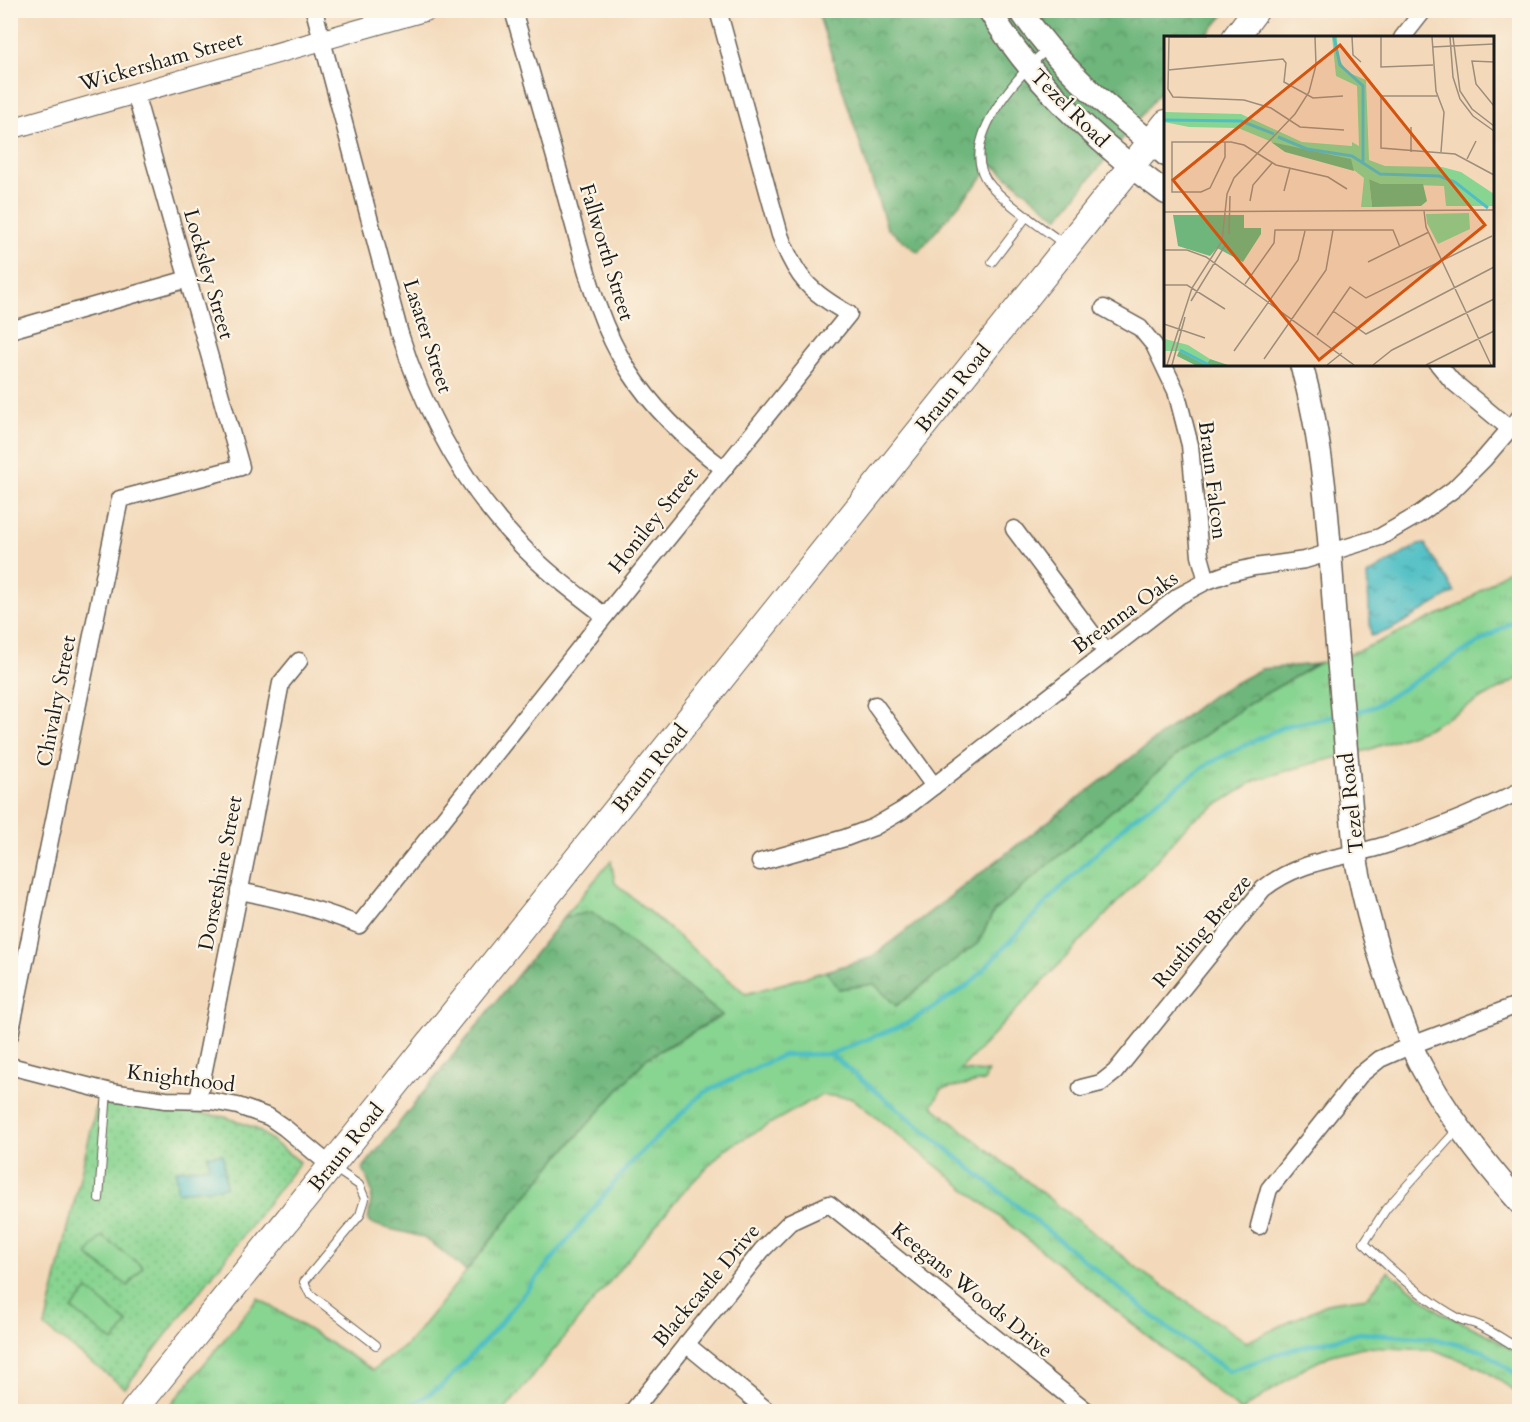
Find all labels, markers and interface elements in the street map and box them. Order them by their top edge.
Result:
street label: Wickersham Street [75,24,247,99]
inset map [1164,36,1494,366]
street label: Tezel Road [1024,62,1116,154]
street label: Fallworth Street [572,180,641,325]
street label: Locksley Street [176,206,241,343]
street label: Lasater Street [396,276,460,397]
street label: Braun Road [909,338,998,439]
street label: Braun Falcon [1191,419,1234,541]
street label: Honiley Street [602,461,705,580]
street label: Breanna Oaks [1066,564,1184,661]
street label: Chivalry Street [30,632,84,769]
street label: Braun Road [606,718,695,819]
street label: Tezel Road [1332,751,1371,855]
street label: Dorsetshire Street [191,793,250,953]
street label: Rustling Breeze [1146,868,1259,994]
street label: Knighthood [125,1057,237,1100]
street label: Braun Road [302,1097,391,1198]
street label: Keegans Woods Drive [885,1216,1059,1365]
street label: Blackcastle Drive [646,1217,767,1353]

